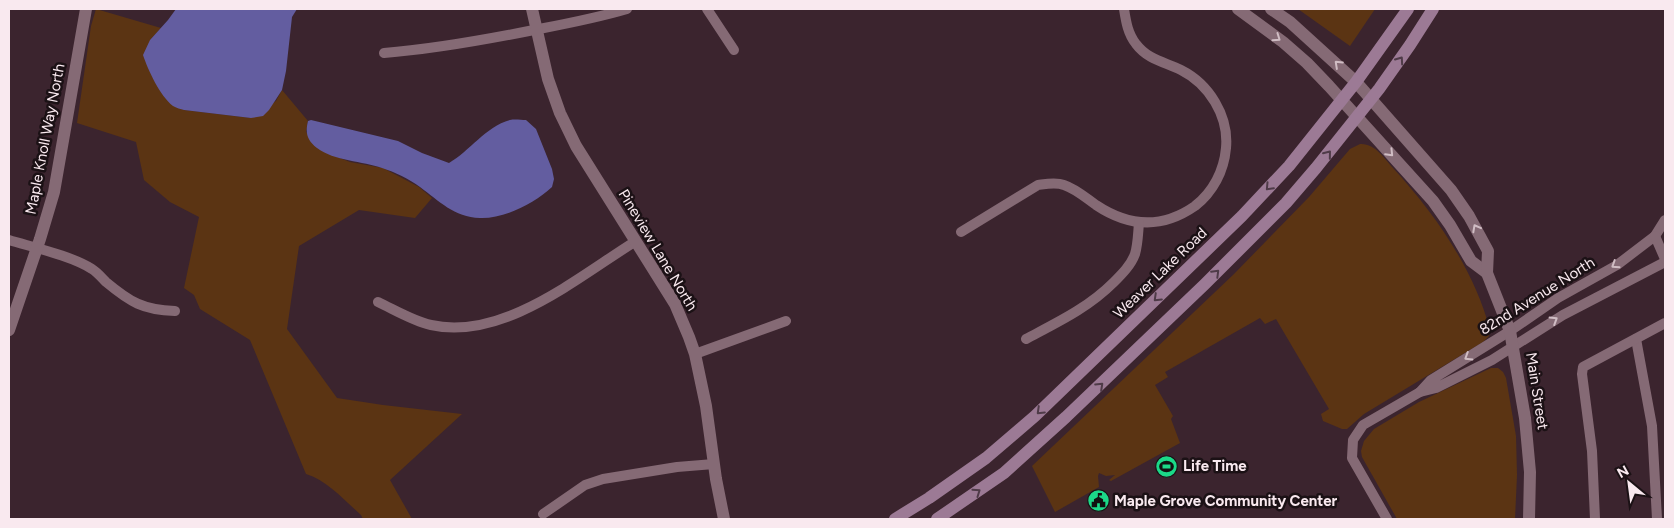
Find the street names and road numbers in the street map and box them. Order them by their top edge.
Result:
street label: Maple Knoll Way North [22,62,68,216]
street label: Pineview Lane North [615,186,701,314]
street label: Weaver Lake Road [1109,224,1211,322]
street label: 82nd Avenue North [1476,253,1598,339]
street label: Main Street [1522,351,1552,431]

